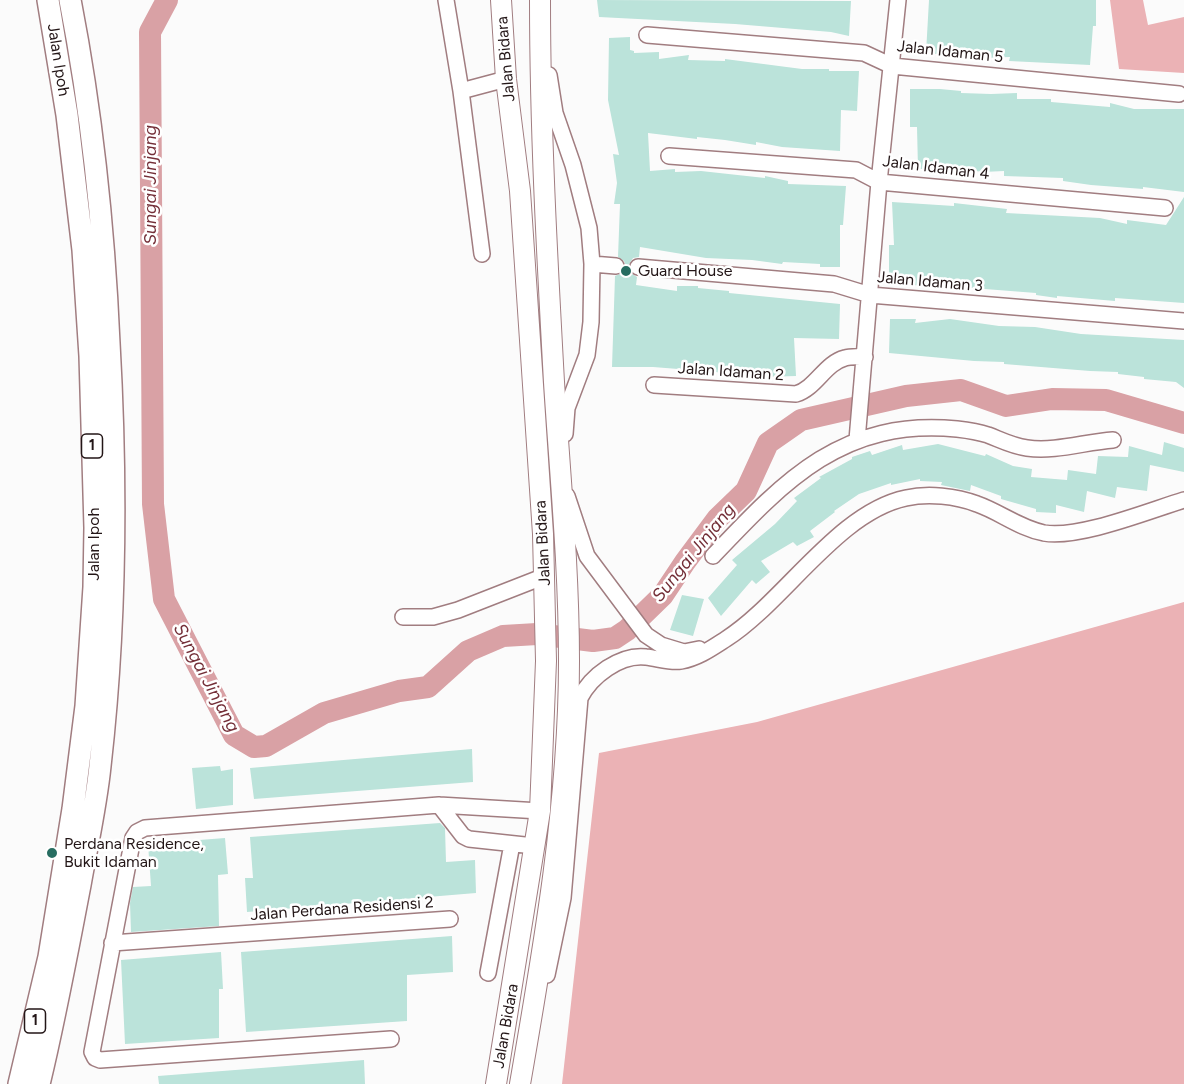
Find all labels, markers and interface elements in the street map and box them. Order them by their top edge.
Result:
street label: Jalan Bidara [493,16,519,102]
street label: Jalan Ipoh [43,22,73,98]
street label: Jalan Idaman 5 [896,37,1004,67]
water label: Sungai Jinjang [140,125,162,245]
street label: Jalan Idaman 4 [882,152,990,184]
place label: Guard House [638,261,732,281]
marker: Guard House [619,264,633,278]
street label: Jalan Idaman 3 [876,268,984,296]
street label: Jalan Idaman 2 [677,359,785,385]
road number: 1 [82,434,103,458]
street label: Jalan Bidara [531,500,555,586]
water label: Sungai Jinjang [648,500,740,606]
street label: Jalan Ipoh [84,508,104,580]
water label: Sungai Jinjang [168,620,244,736]
place label: Perdana Residence, Bukit Idaman [64,834,204,872]
marker: Perdana Residence, Bukit Idaman [45,846,59,860]
street label: Jalan Perdana Residensi 2 [250,893,434,925]
street label: Jalan Bidara [489,982,523,1070]
road number: 1 [24,1009,46,1033]

